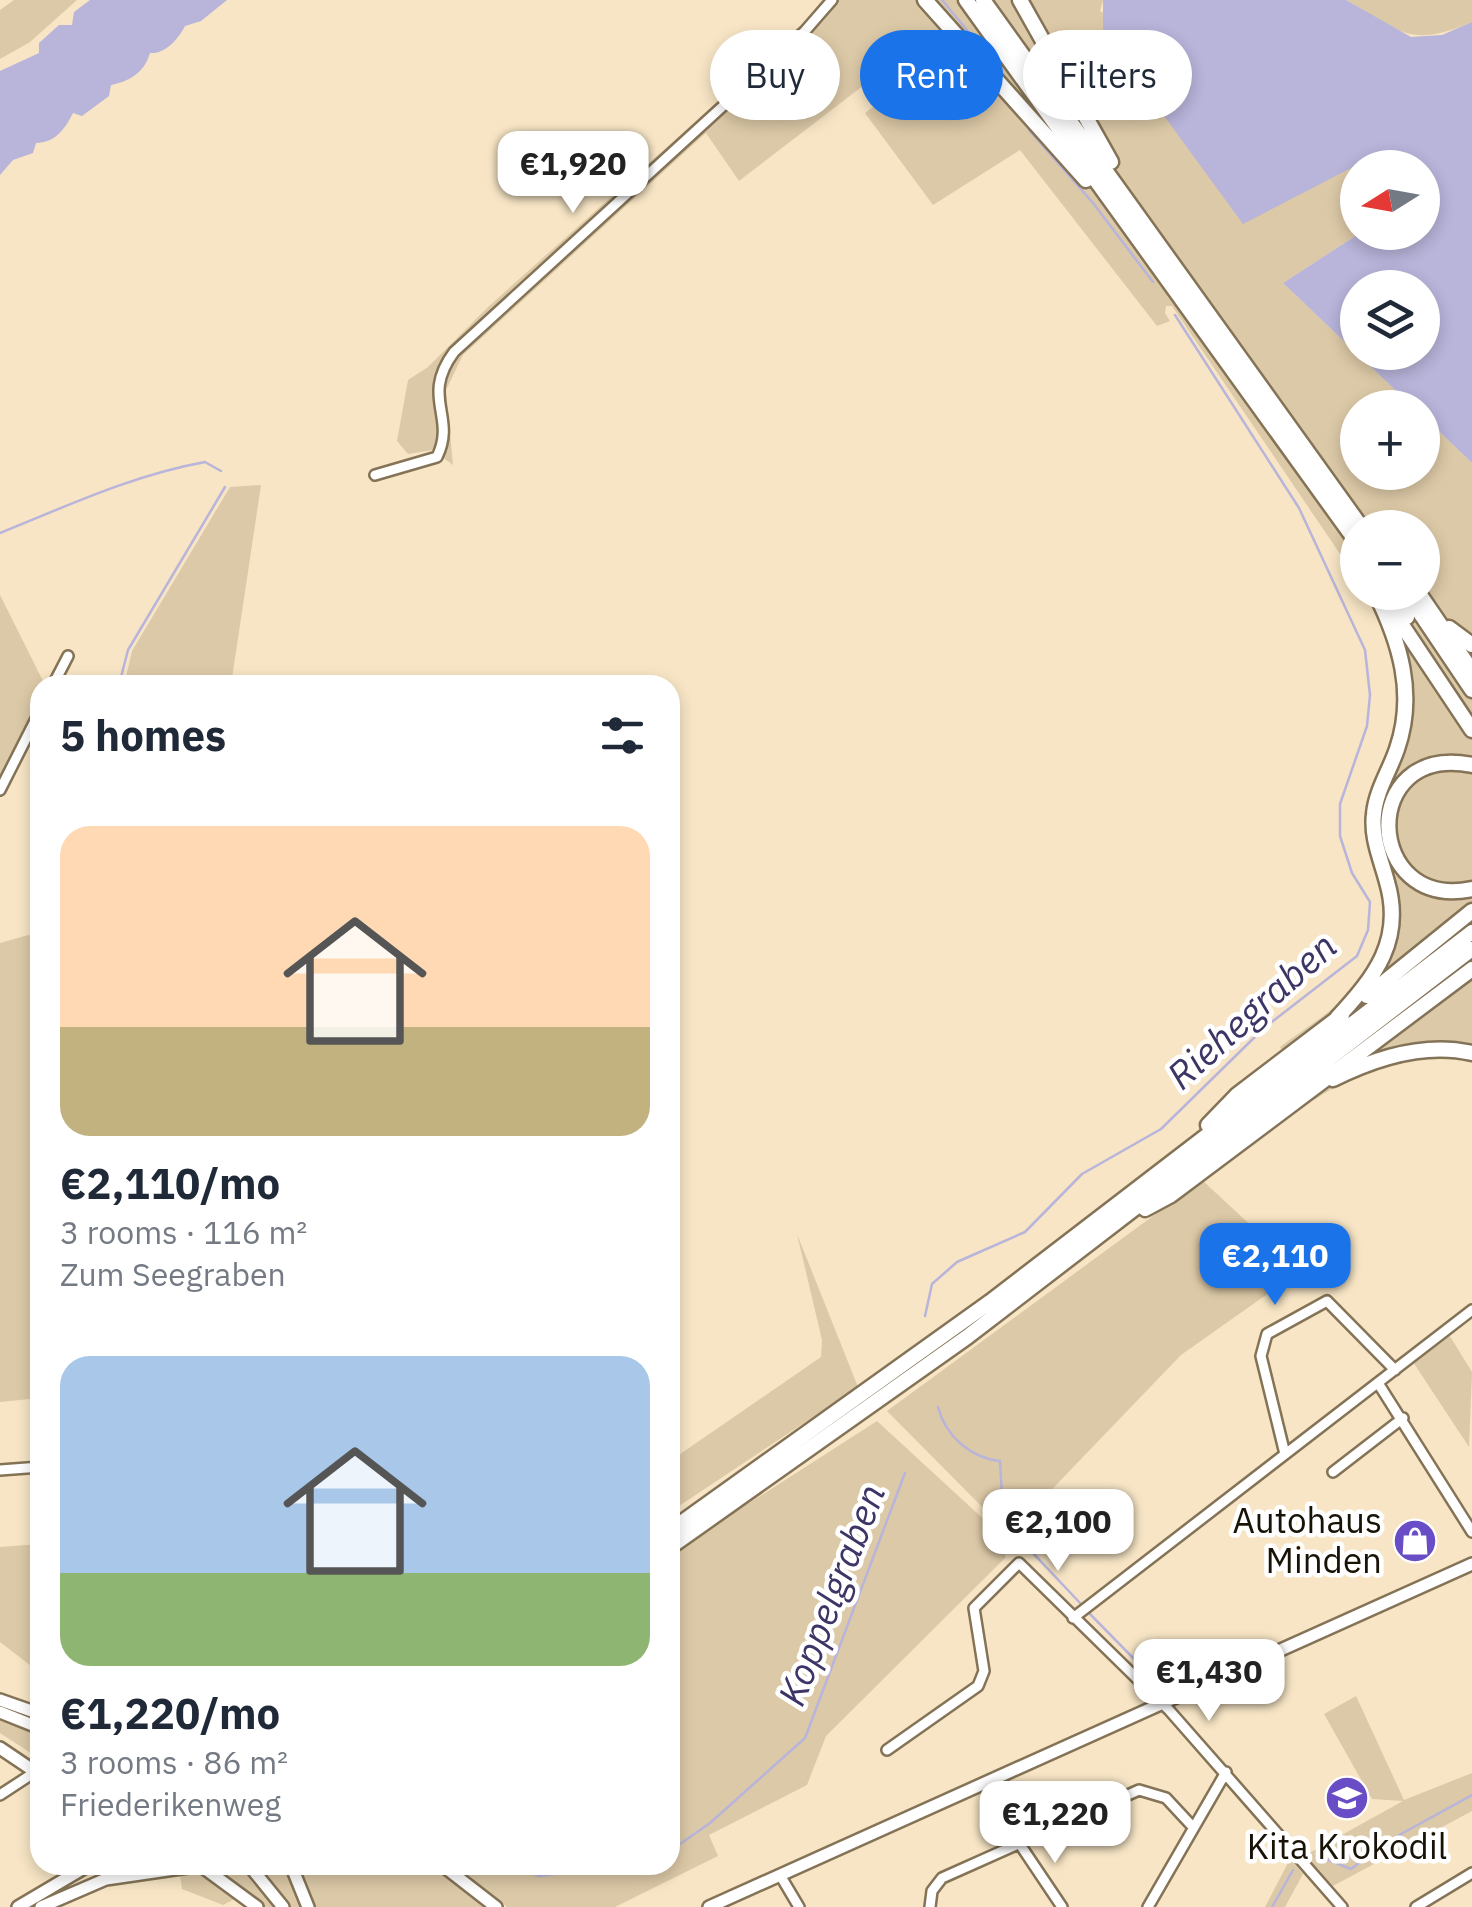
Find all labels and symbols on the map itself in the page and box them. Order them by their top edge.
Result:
pin: €1,920 [492,131,654,216]
north arrow [1340,150,1440,250]
water label: Riehegraben [1156,921,1346,1099]
pin: €2,110 [1194,1223,1356,1308]
water label: Koppelgraben [766,1477,895,1712]
pin: €2,100 [977,1489,1139,1574]
place label: Autohaus Minden [1232,1497,1382,1583]
shop icon: Autohaus Minden [1392,1518,1438,1564]
pin: €1,430 [1128,1639,1290,1724]
school or university icon: Kita Krokodil [1324,1775,1370,1821]
pin: €1,220 [974,1781,1136,1866]
place label: Kita Krokodil [1247,1823,1447,1869]

